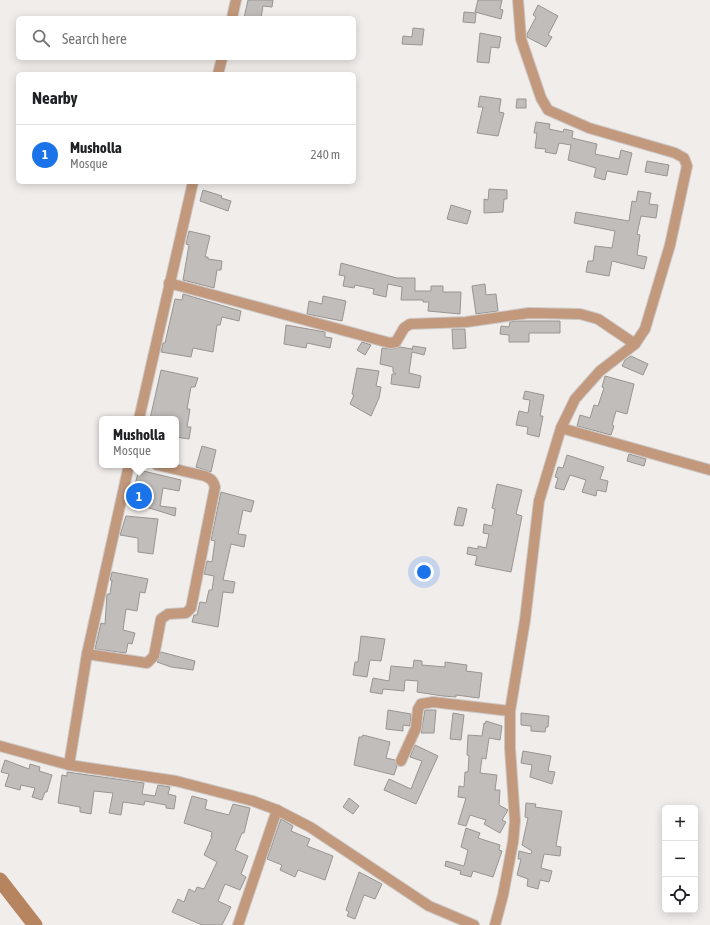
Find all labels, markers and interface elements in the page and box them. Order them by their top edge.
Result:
search box [16,16,356,60]
icon: search [30,27,52,49]
text: Search here [62,30,127,47]
text: Nearby [32,88,78,108]
text: Musholla [70,139,122,156]
text: 1 [42,147,48,162]
text: 240 m [311,147,340,162]
text: Mosque [70,156,108,171]
popup [99,416,179,468]
text: Musholla [113,426,165,443]
text: Mosque [113,443,151,458]
pin: 1 [126,481,152,511]
your location [414,562,434,582]
map controls [662,805,698,913]
button: + [662,805,698,841]
button: − [662,841,698,877]
button: locate [662,877,698,913]

